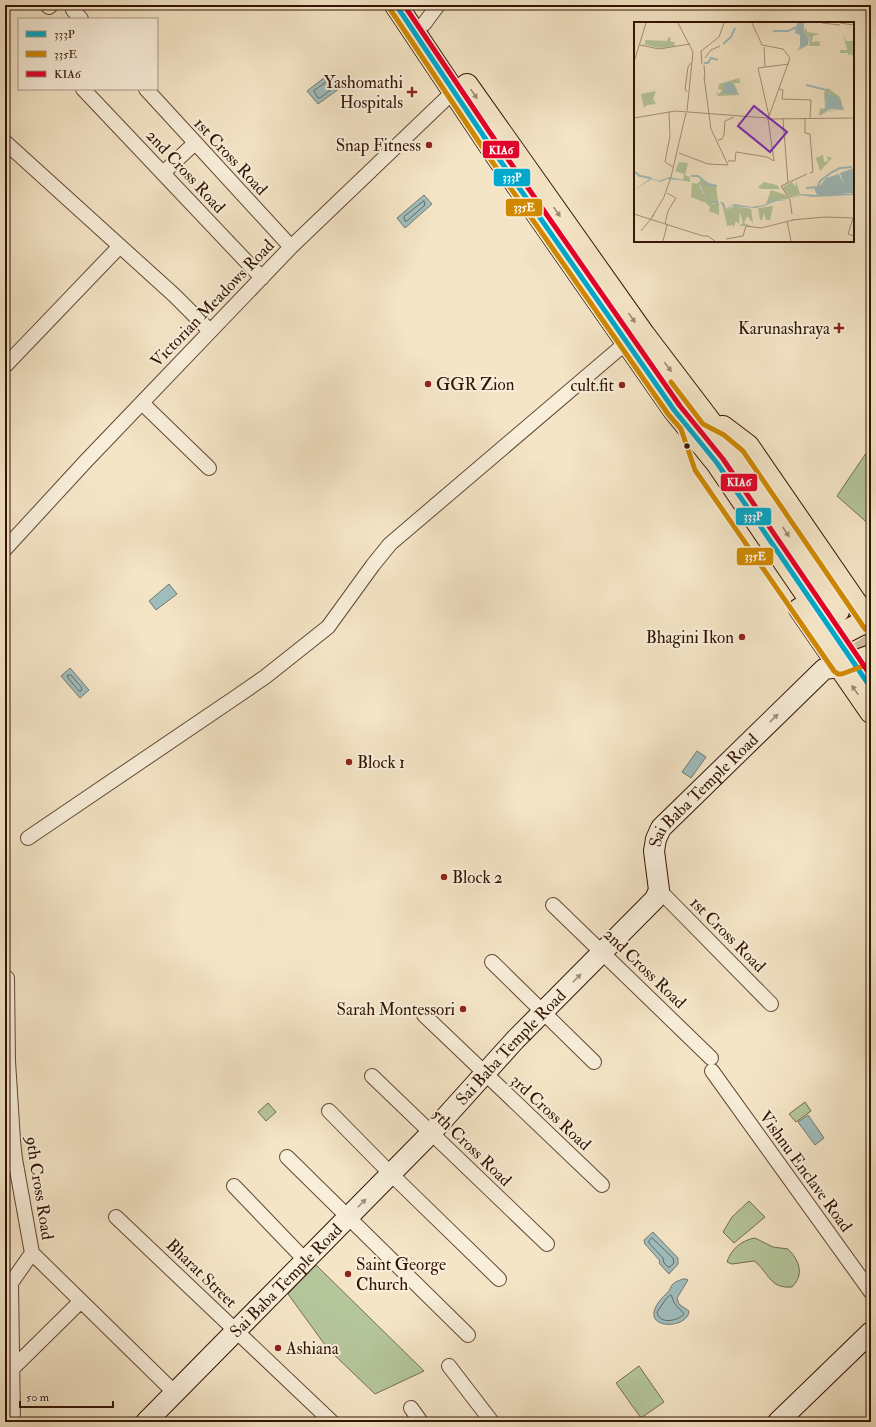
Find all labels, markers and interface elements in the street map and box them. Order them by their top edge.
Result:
legend [18,18,158,90]
inset map [634,22,854,242]
text: 333P [54,27,75,42]
text: 335E [54,47,77,62]
text: KIA6 [54,67,82,82]
place label: Yashomathi Hospitals [324,72,403,114]
marker: Yashomathi Hospitals [406,86,418,98]
one-way arrow [470,89,478,100]
street label: 1st Cross Road [189,113,272,200]
street label: 2nd Cross Road [142,125,230,218]
place label: Snap Fitness [336,135,421,157]
marker: Snap Fitness [424,140,434,150]
line badge: KIA6 [482,140,520,159]
text: KIA6 [489,144,515,157]
line badge: 333P [493,168,531,187]
text: 333P [502,171,522,184]
line badge: 335E [505,198,543,217]
text: 335E [513,201,535,214]
one-way arrow [553,207,561,217]
street label: Victorian Meadows Road [146,235,279,372]
one-way arrow [628,313,636,323]
place label: Karunashraya [738,318,831,340]
marker: Karunashraya [833,322,845,334]
one-way arrow [664,361,672,372]
place label: GGR Zion [436,374,515,395]
place label: cult.fit [570,375,614,396]
marker: GGR Zion [423,379,433,389]
marker: cult.fit [617,380,627,390]
unlabelled marker [682,441,692,451]
line badge: KIA6 [720,473,758,492]
text: KIA6 [727,476,753,489]
line badge: 333P [735,507,772,526]
text: 333P [743,510,763,523]
one-way arrow [782,526,790,537]
line badge: 335E [736,547,774,566]
text: 335E [744,550,766,563]
place label: Bhagini Ikon [646,627,734,648]
marker: Bhagini Ikon [737,632,747,642]
one-way arrow [851,684,859,695]
one-way arrow [769,713,779,723]
street label: Sai Baba Temple Road [645,729,763,849]
place label: Block 1 [357,752,405,773]
marker: Block 1 [344,757,354,767]
place label: Block 2 [452,867,503,888]
marker: Block 2 [439,872,449,882]
street label: 1st Cross Road [685,892,770,977]
street label: 2nd Cross Road [599,924,691,1013]
one-way arrow [572,973,582,983]
street label: Sai Baba Temple Road [451,985,571,1110]
place label: Sarah Montessori [336,999,455,1020]
marker: Sarah Montessori [458,1004,468,1014]
street label: 3rd Cross Road [506,1070,596,1155]
street label: 5th Cross Road [427,1104,516,1191]
street label: Vishnu Enclave Road [755,1107,857,1236]
street label: 9th Cross Road [21,1133,58,1242]
one-way arrow [357,1198,367,1208]
street label: Sai Baba Temple Road [225,1219,347,1342]
street label: Bharat Street [162,1234,242,1313]
place label: Saint George Church [356,1254,446,1295]
marker: Saint George Church [343,1269,353,1279]
place label: Ashiana [285,1338,340,1359]
marker: Ashiana [273,1343,283,1353]
scale bar [20,1383,113,1409]
text: 50 m [26,1390,50,1405]

